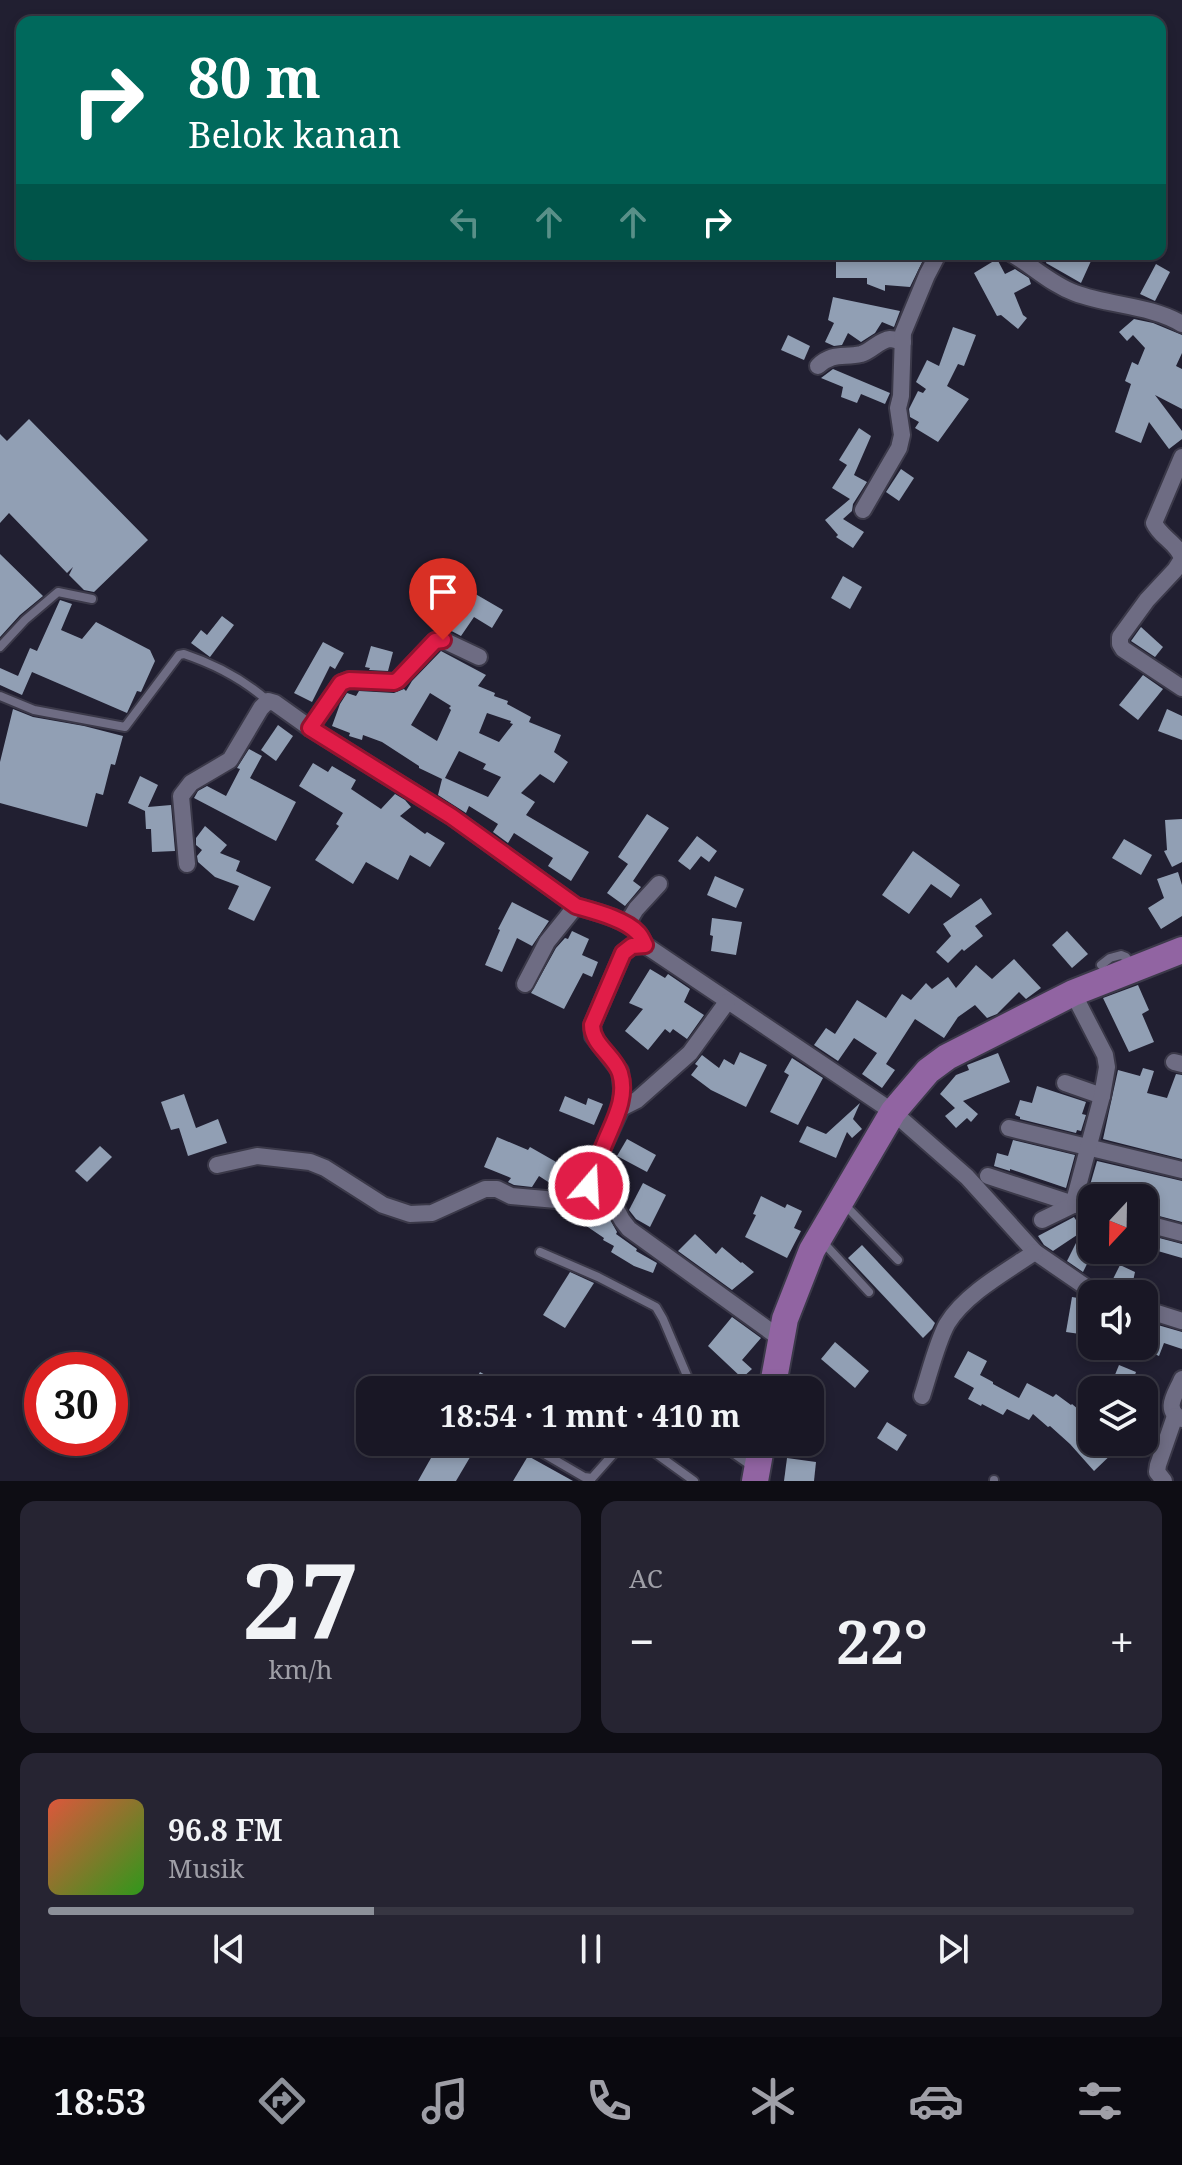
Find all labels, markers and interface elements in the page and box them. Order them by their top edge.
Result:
text: 80 m [188,38,321,114]
icon: right [56,48,160,152]
text: Belok kanan [188,110,401,159]
icon: left [443,200,487,244]
icon: ahead [527,200,571,244]
icon: ahead [611,200,655,244]
icon: right [695,200,739,244]
pin [409,558,477,640]
icon: arrive [421,570,465,614]
position arrow [547,1144,631,1228]
north arrow [1078,1184,1158,1264]
map controls [1078,1184,1158,1456]
button: sound [1078,1280,1158,1360]
speed limit sign: 30 [24,1352,128,1456]
button: layers [1078,1376,1158,1456]
text: 18:54 · 1 mnt · 410 m [440,1395,740,1436]
text: 27 [242,1528,359,1669]
text: AC [629,1560,663,1596]
text: 22° [836,1600,928,1682]
text: − [629,1611,654,1671]
text: + [1109,1611,1134,1671]
text: km/h [269,1651,332,1687]
text: 96.8 FM [168,1809,283,1850]
text: Musik [168,1850,244,1886]
icon: previous [207,1927,251,1971]
icon: pause [569,1927,613,1971]
icon: next [931,1927,975,1971]
icon: directions [254,2073,310,2129]
icon: music [417,2073,473,2129]
icon: phone [581,2073,637,2129]
icon: climate [745,2073,801,2129]
icon: car [908,2073,964,2129]
icon: filters [1072,2073,1128,2129]
text: 18:53 [54,2077,146,2126]

